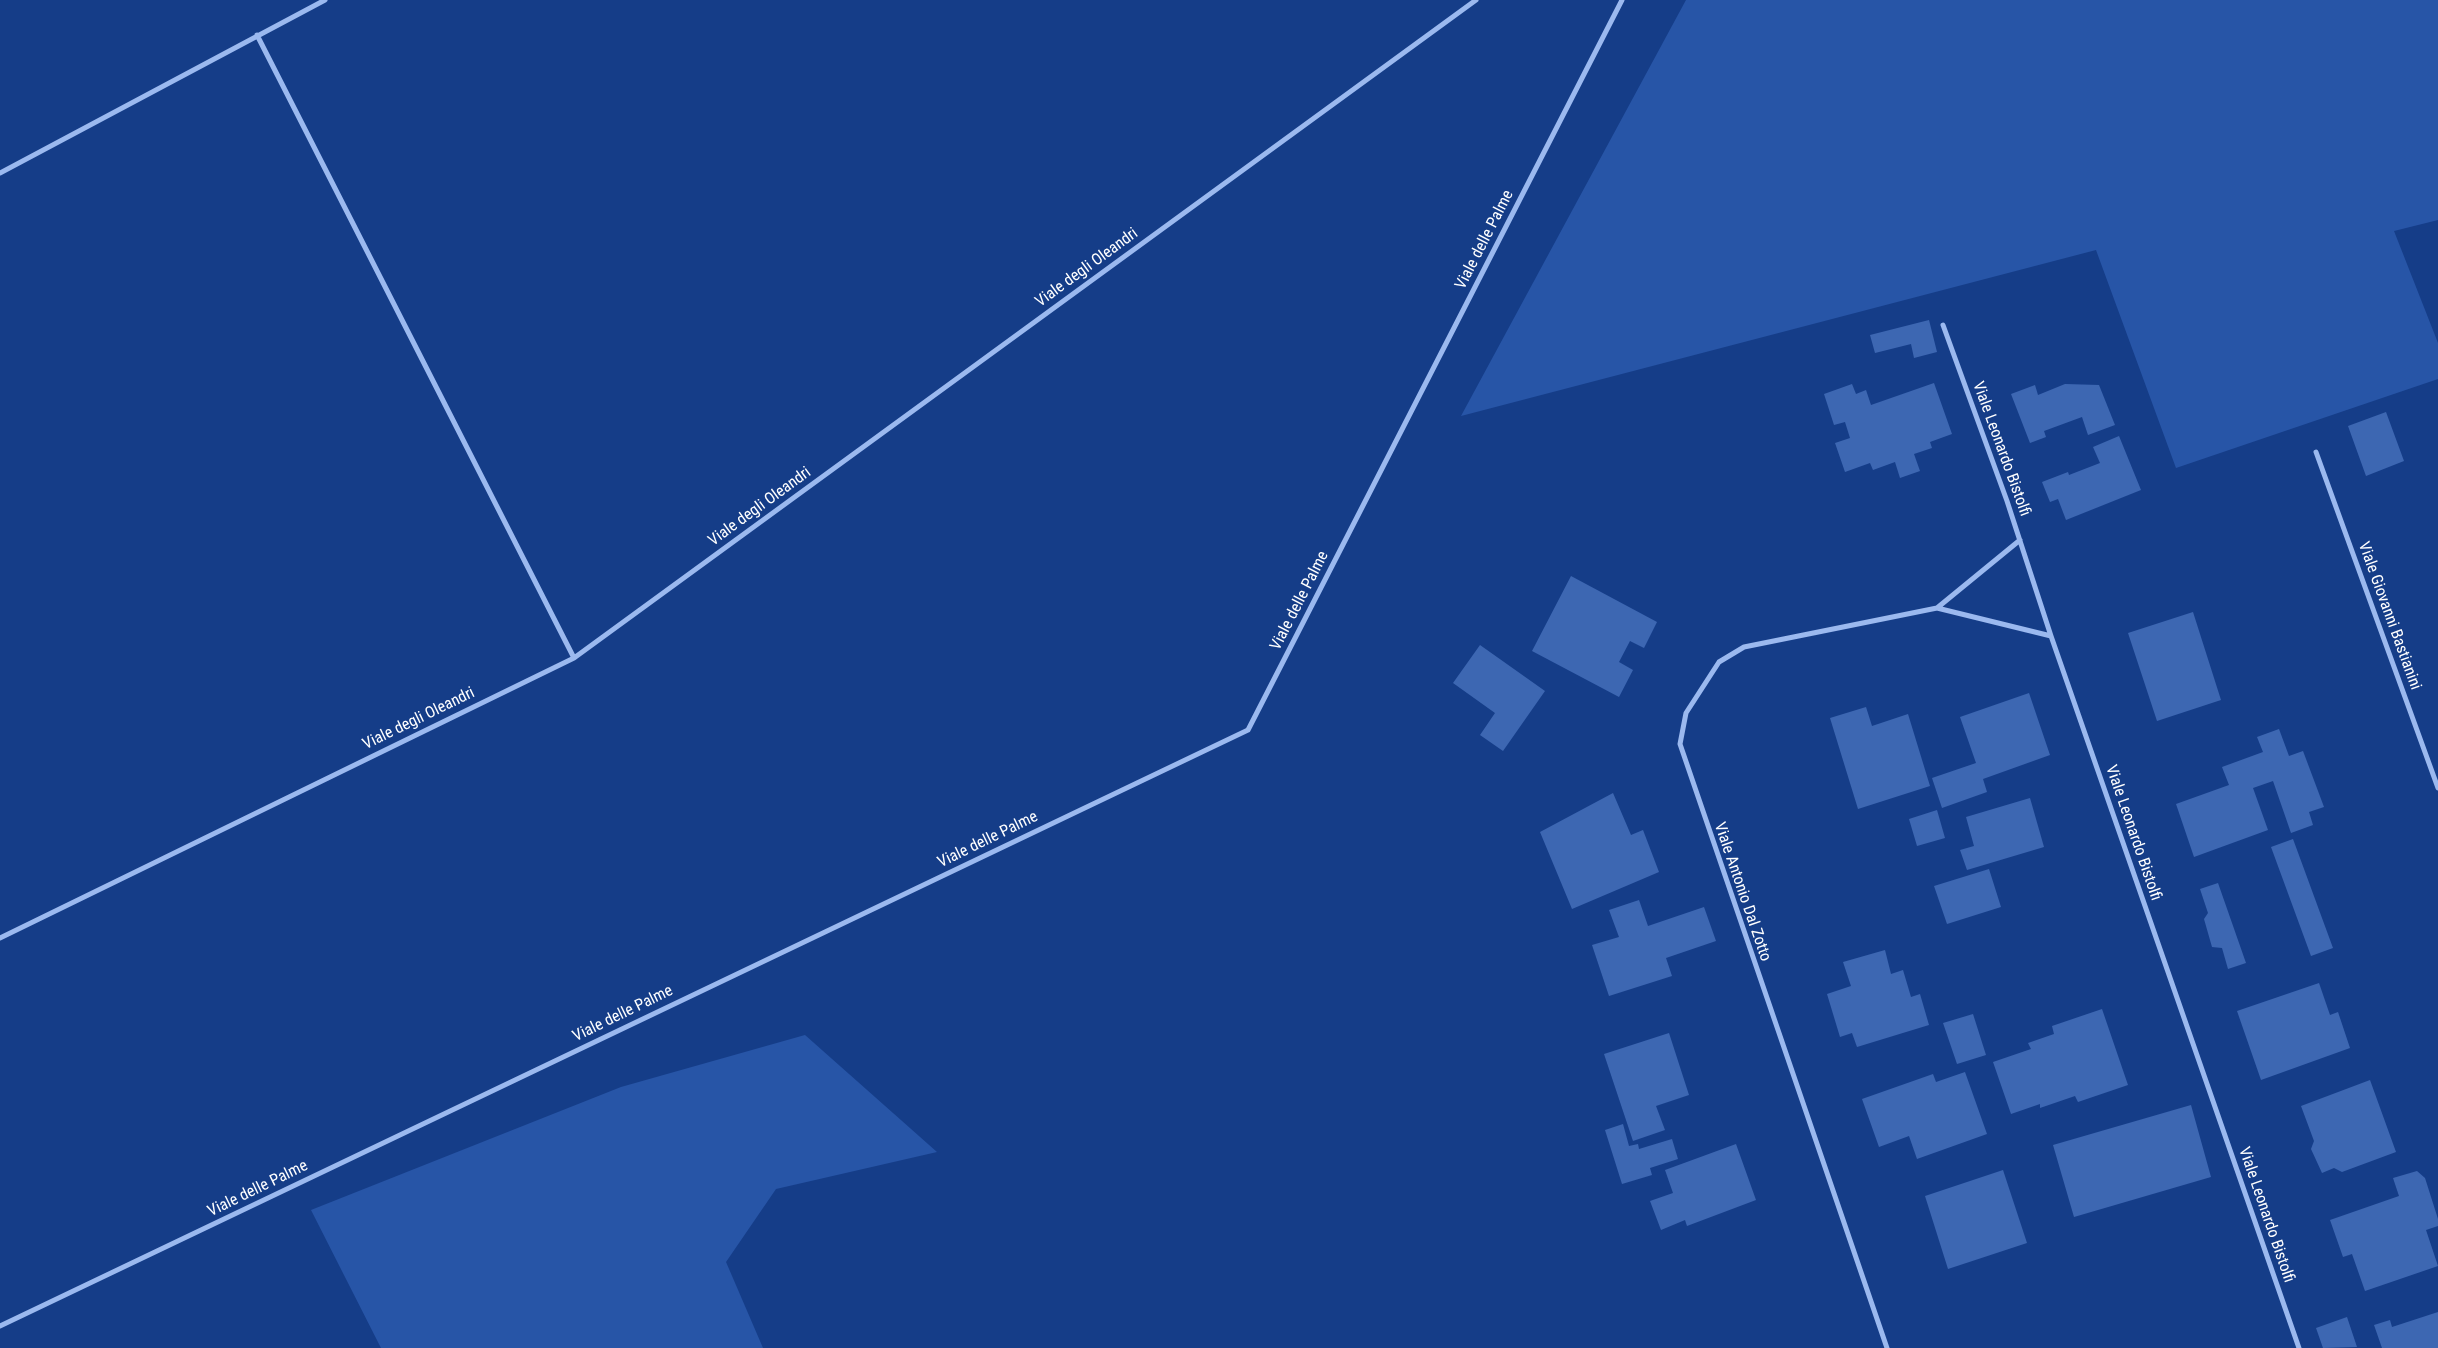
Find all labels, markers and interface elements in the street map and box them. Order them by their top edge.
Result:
street label: Viale delle Palme [1452,187,1518,293]
street label: Viale degli Oleandri [1032,224,1142,312]
street label: Viale Leonardo Bistolfi [1968,379,2034,519]
street label: Viale degli Oleandri [705,463,815,551]
street label: Viale Giovanni Bastianini [2353,539,2425,693]
street label: Viale delle Palme [1267,548,1333,654]
street label: Viale degli Oleandri [360,684,478,754]
street label: Viale Leonardo Bistolfi [2101,763,2165,903]
street label: Viale delle Palme [935,808,1041,872]
street label: Viale Antonio Dal Zotto [1709,820,1775,964]
street label: Viale delle Palme [570,982,676,1046]
street label: Viale Leonardo Bistolfi [2234,1145,2298,1285]
street label: Viale delle Palme [205,1157,311,1221]

